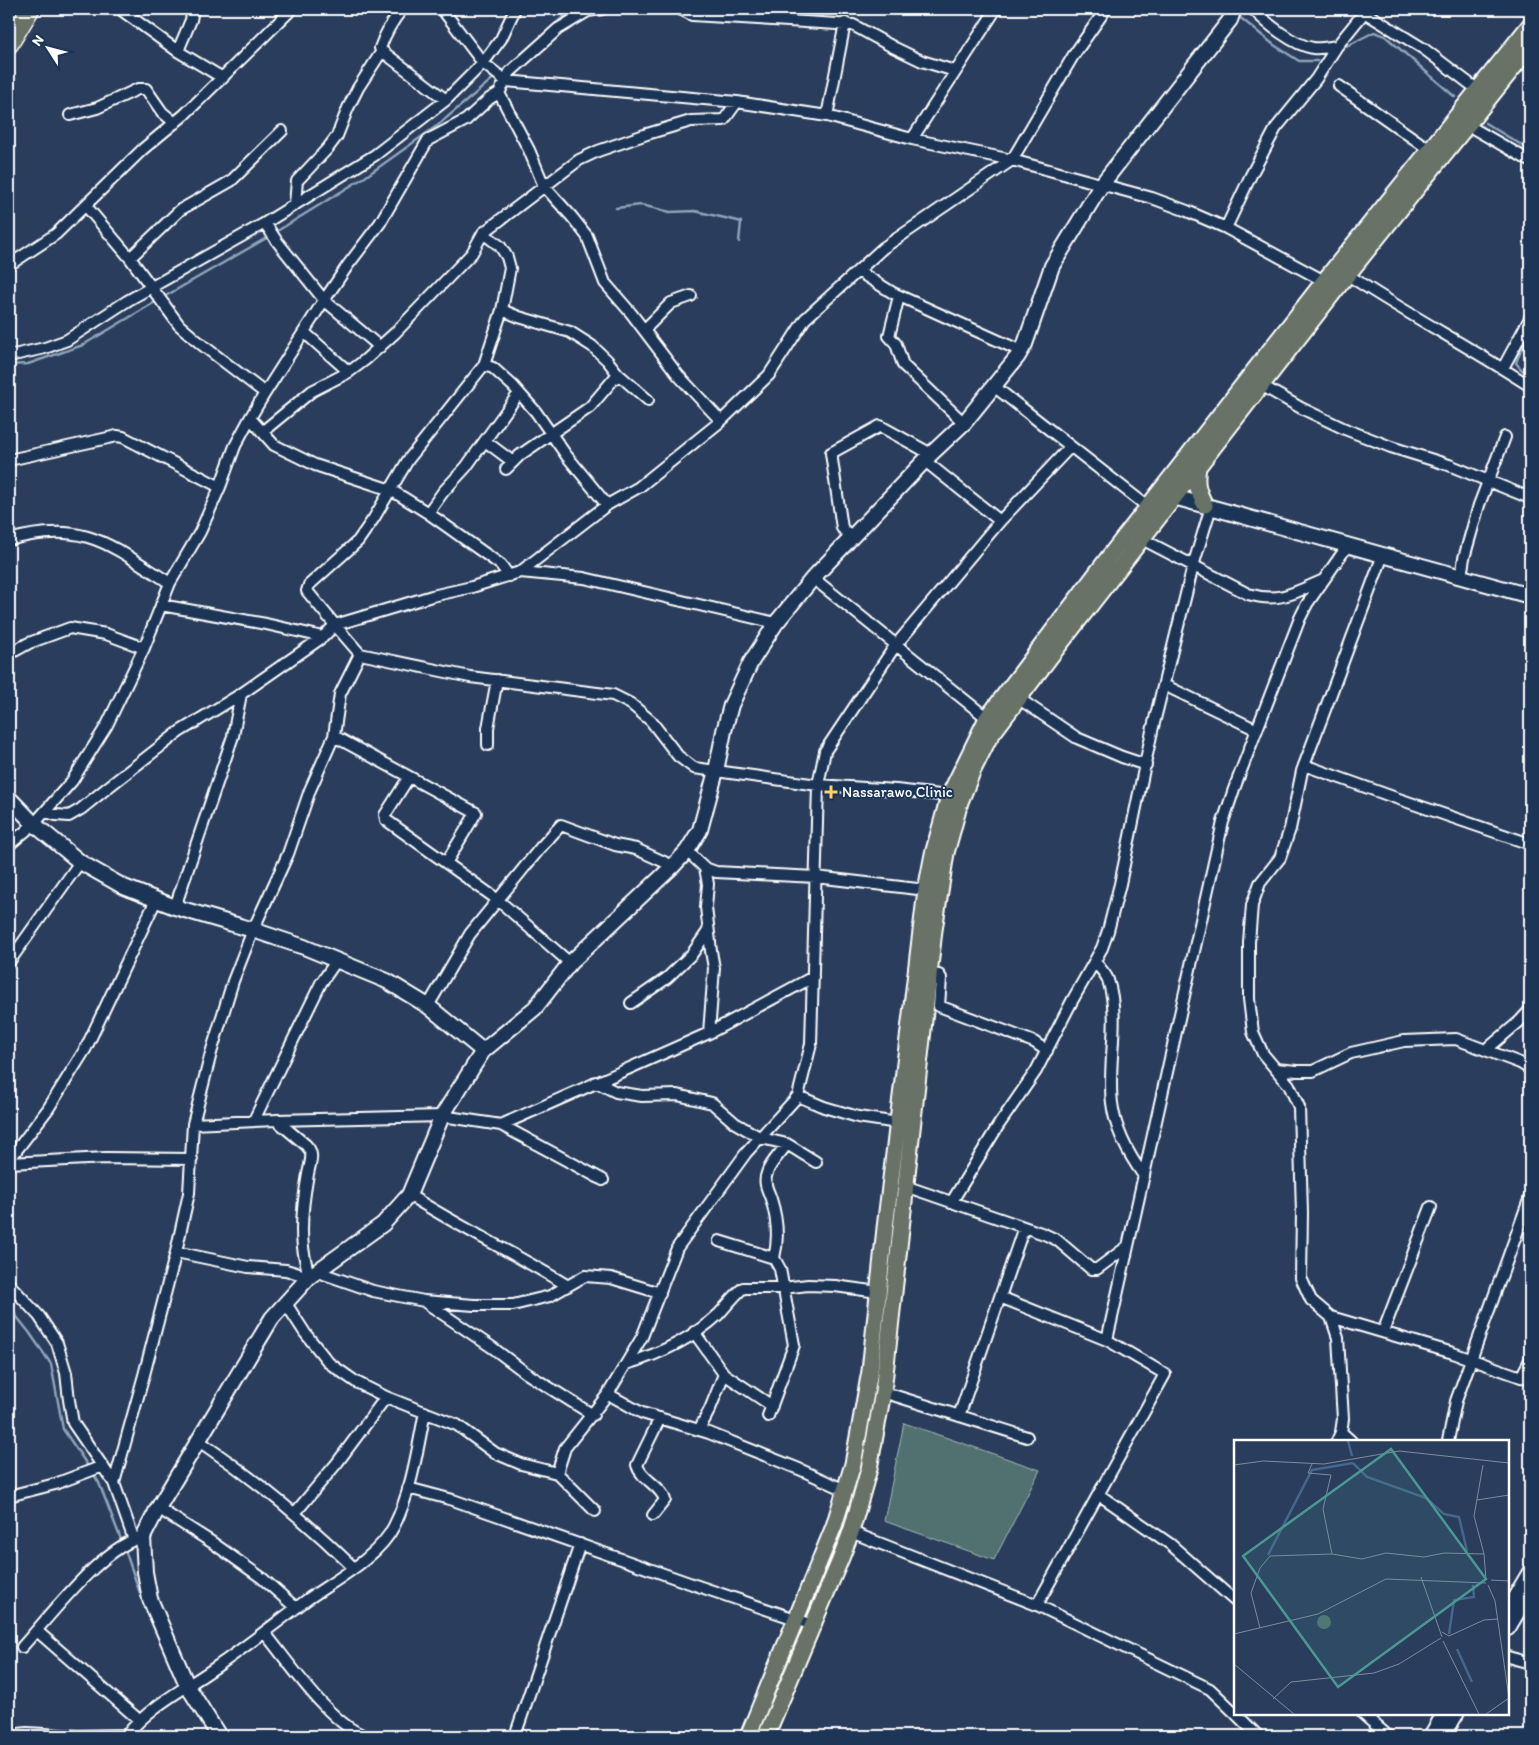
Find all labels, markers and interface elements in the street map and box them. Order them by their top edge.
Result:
north arrow [22,22,72,72]
text: N [28,32,48,49]
place label: Nassarawo Clinic [842,783,953,801]
marker: Nassarawo Clinic [824,785,838,799]
inset map [1234,1440,1509,1715]

